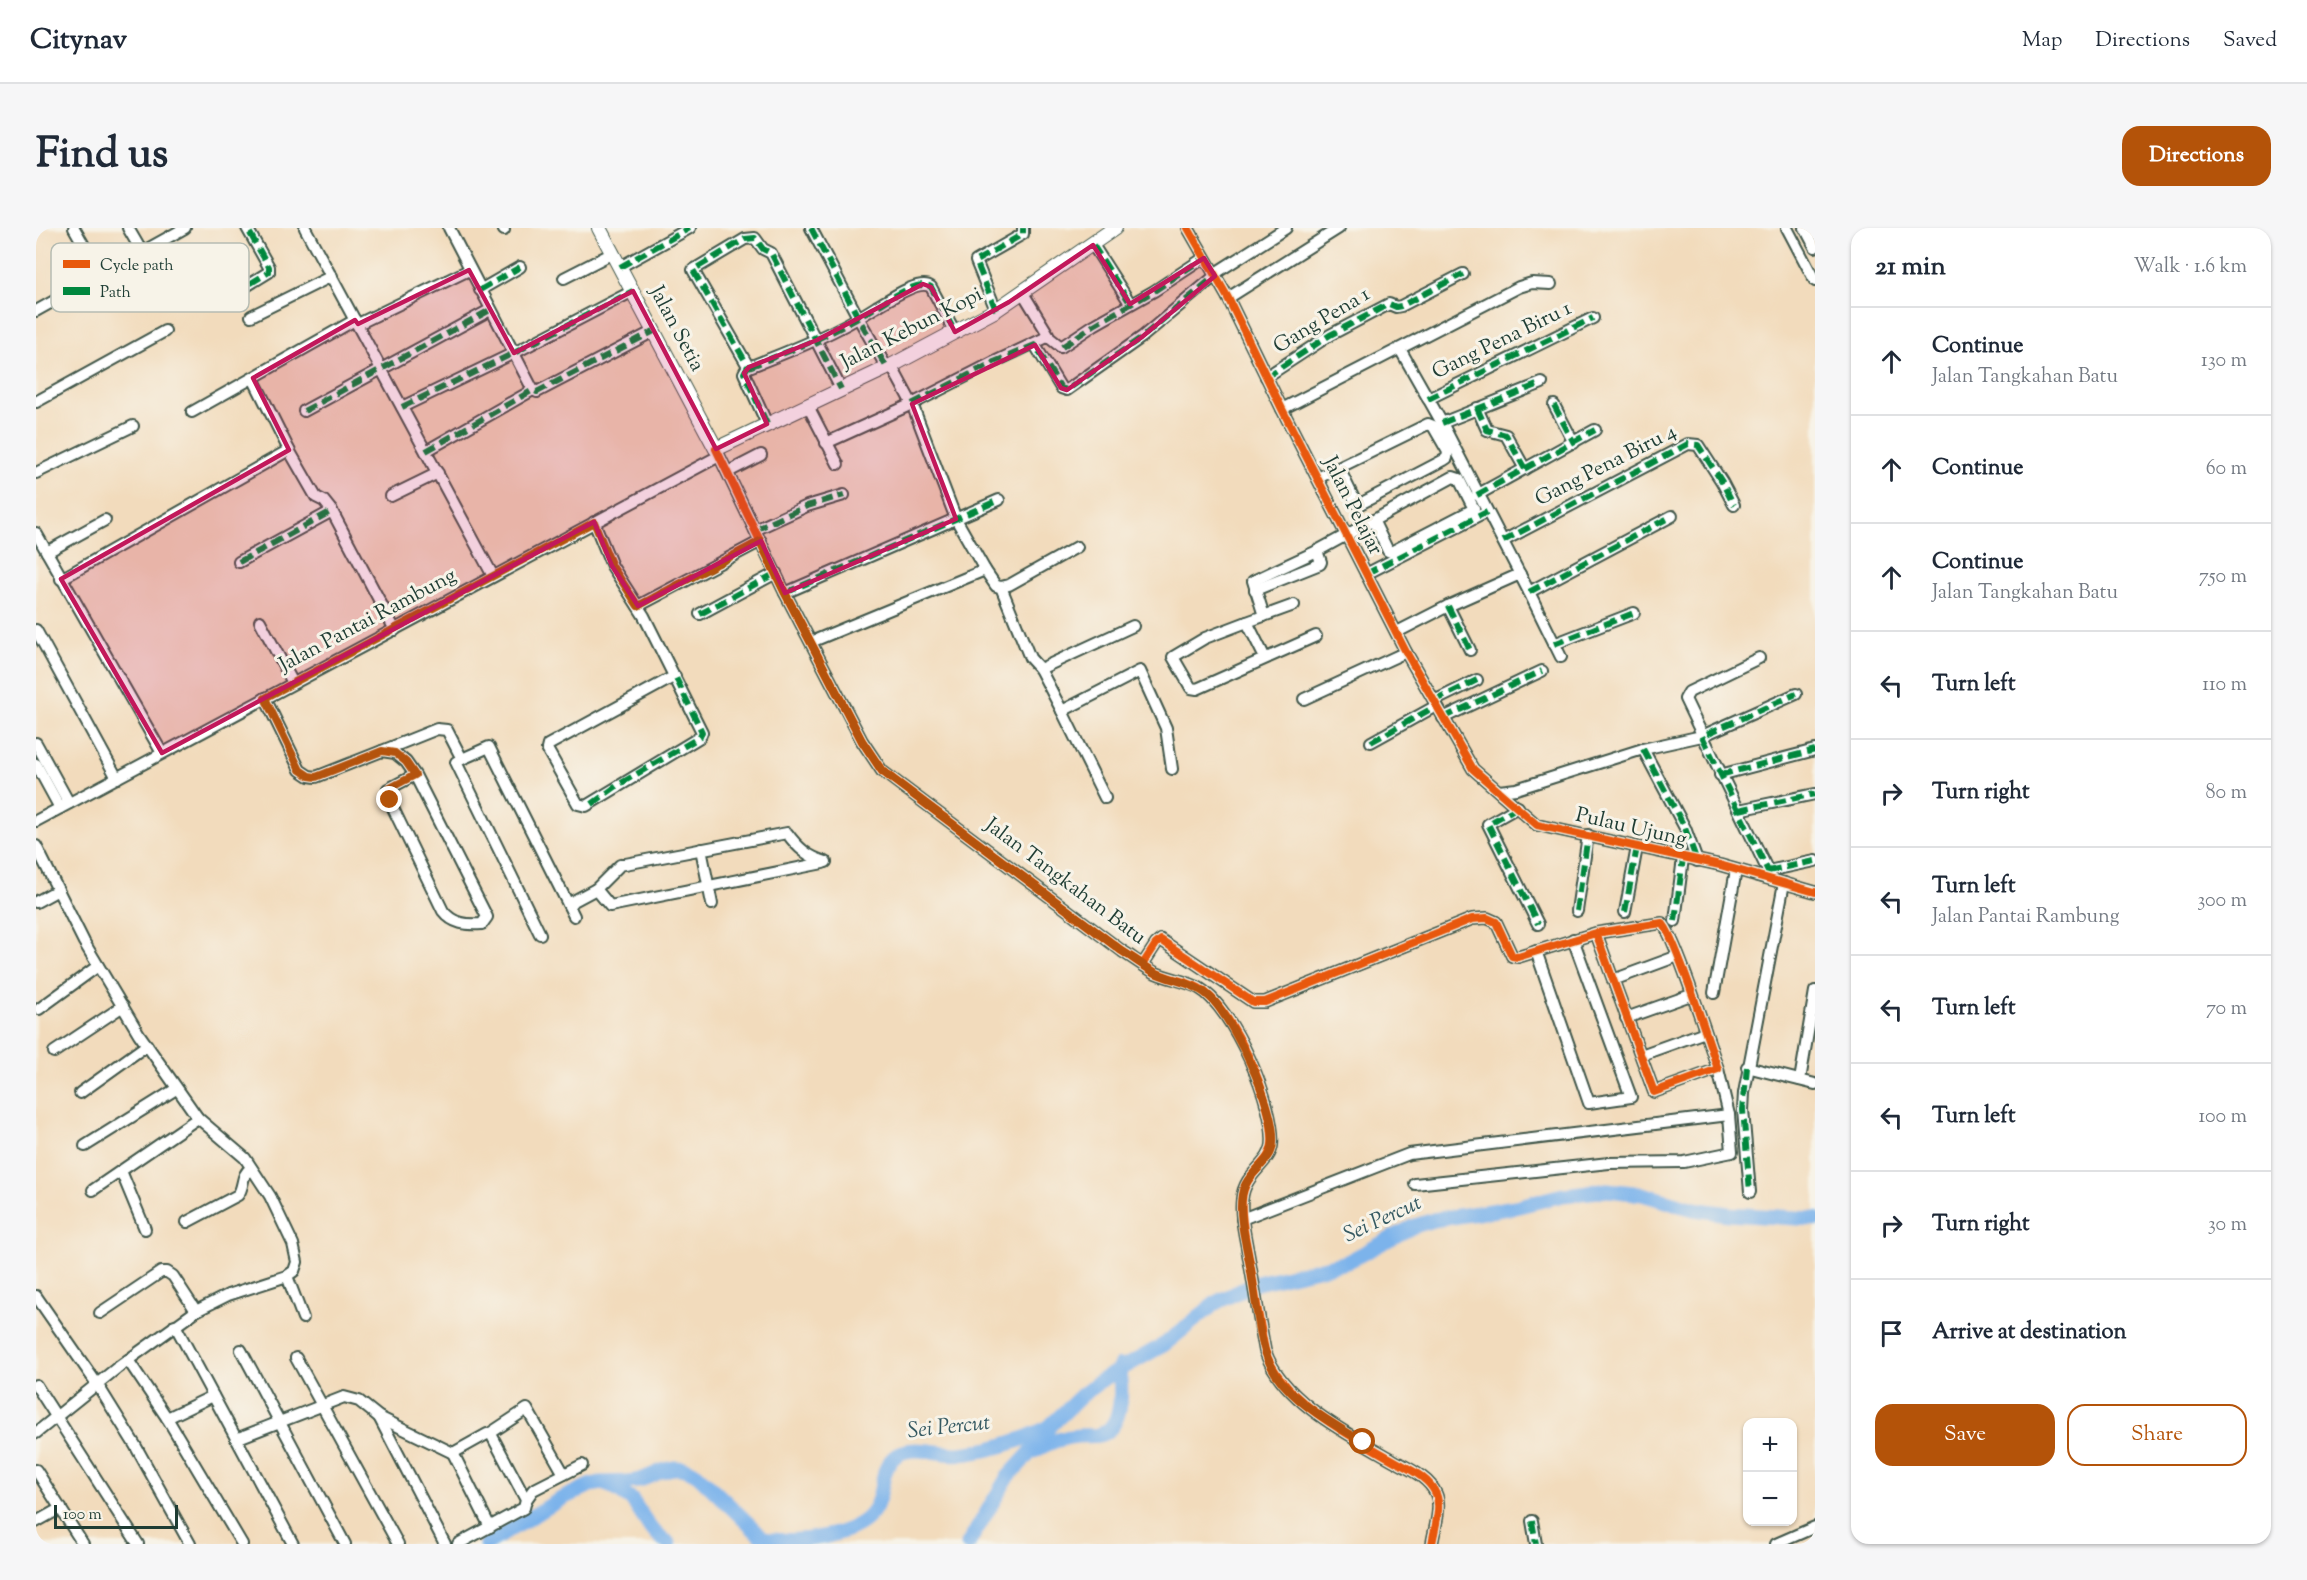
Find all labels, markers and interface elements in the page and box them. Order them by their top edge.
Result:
text: Citynav [30,21,127,61]
text: Map [2022,26,2062,56]
text: Directions [2095,26,2190,56]
text: Saved [2223,26,2277,56]
text: Find us [36,126,168,186]
button: Directions [2122,126,2271,186]
legend [51,243,249,312]
text: 21 min [1875,249,1946,286]
text: Walk · 1.6 km [2133,253,2247,282]
text: Cycle path [100,255,174,278]
street label: Jalan Setia [640,280,711,377]
street label: Jalan Kebun Kopi [835,280,988,378]
street label: Gang Pena 1 [1268,280,1376,362]
text: Path [100,282,131,305]
street label: Gang Pena Biru 1 [1427,294,1577,388]
text: Continue [1932,331,2023,363]
icon: ahead [1875,345,1908,378]
text: 130 m [2201,347,2247,376]
text: Jalan Tangkahan Batu [1932,363,2118,392]
street label: Gang Pena Biru 4 [1530,417,1682,515]
street label: Jalan Pelajar [1314,451,1390,561]
icon: ahead [1875,453,1908,486]
text: Continue [1932,453,2023,485]
text: 60 m [2206,455,2247,484]
text: Continue [1932,547,2023,579]
icon: ahead [1875,561,1908,594]
street label: Jalan Pantai Rambung [273,562,462,681]
text: 750 m [2199,563,2247,592]
text: Jalan Tangkahan Batu [1932,579,2118,608]
icon: left [1875,669,1908,702]
text: Turn left [1932,669,2015,701]
text: 110 m [2202,671,2247,700]
icon: right [1875,777,1908,810]
text: Turn right [1932,777,2029,809]
text: 80 m [2206,779,2247,808]
route end [376,786,402,812]
street label: Pulau Ujung [1573,801,1689,855]
street label: Jalan Tangkahan Batu [977,811,1152,953]
text: Turn left [1932,871,2015,903]
icon: left [1875,885,1908,918]
text: 300 m [2197,887,2247,916]
text: Jalan Pantai Rambung [1932,903,2120,932]
icon: left [1875,993,1908,1026]
text: Turn left [1932,993,2015,1025]
text: 70 m [2206,995,2247,1024]
icon: left [1875,1101,1908,1134]
text: Turn left [1932,1101,2015,1133]
text: 100 m [2198,1103,2247,1132]
water label: Sei Percut [1339,1188,1428,1252]
icon: right [1875,1209,1908,1242]
text: Turn right [1932,1209,2029,1241]
text: 30 m [2208,1211,2247,1240]
icon: arrive [1875,1317,1908,1350]
text: Arrive at destination [1932,1317,2127,1349]
button: Save [1875,1404,2055,1466]
button: Share [2067,1404,2247,1466]
water label: Sei Percut [906,1408,992,1448]
map controls [1743,1418,1797,1526]
button: + [1743,1418,1797,1472]
route start [1349,1428,1375,1454]
button: − [1743,1472,1797,1526]
scale bar [54,1502,178,1530]
text: 100 m [63,1504,102,1527]

